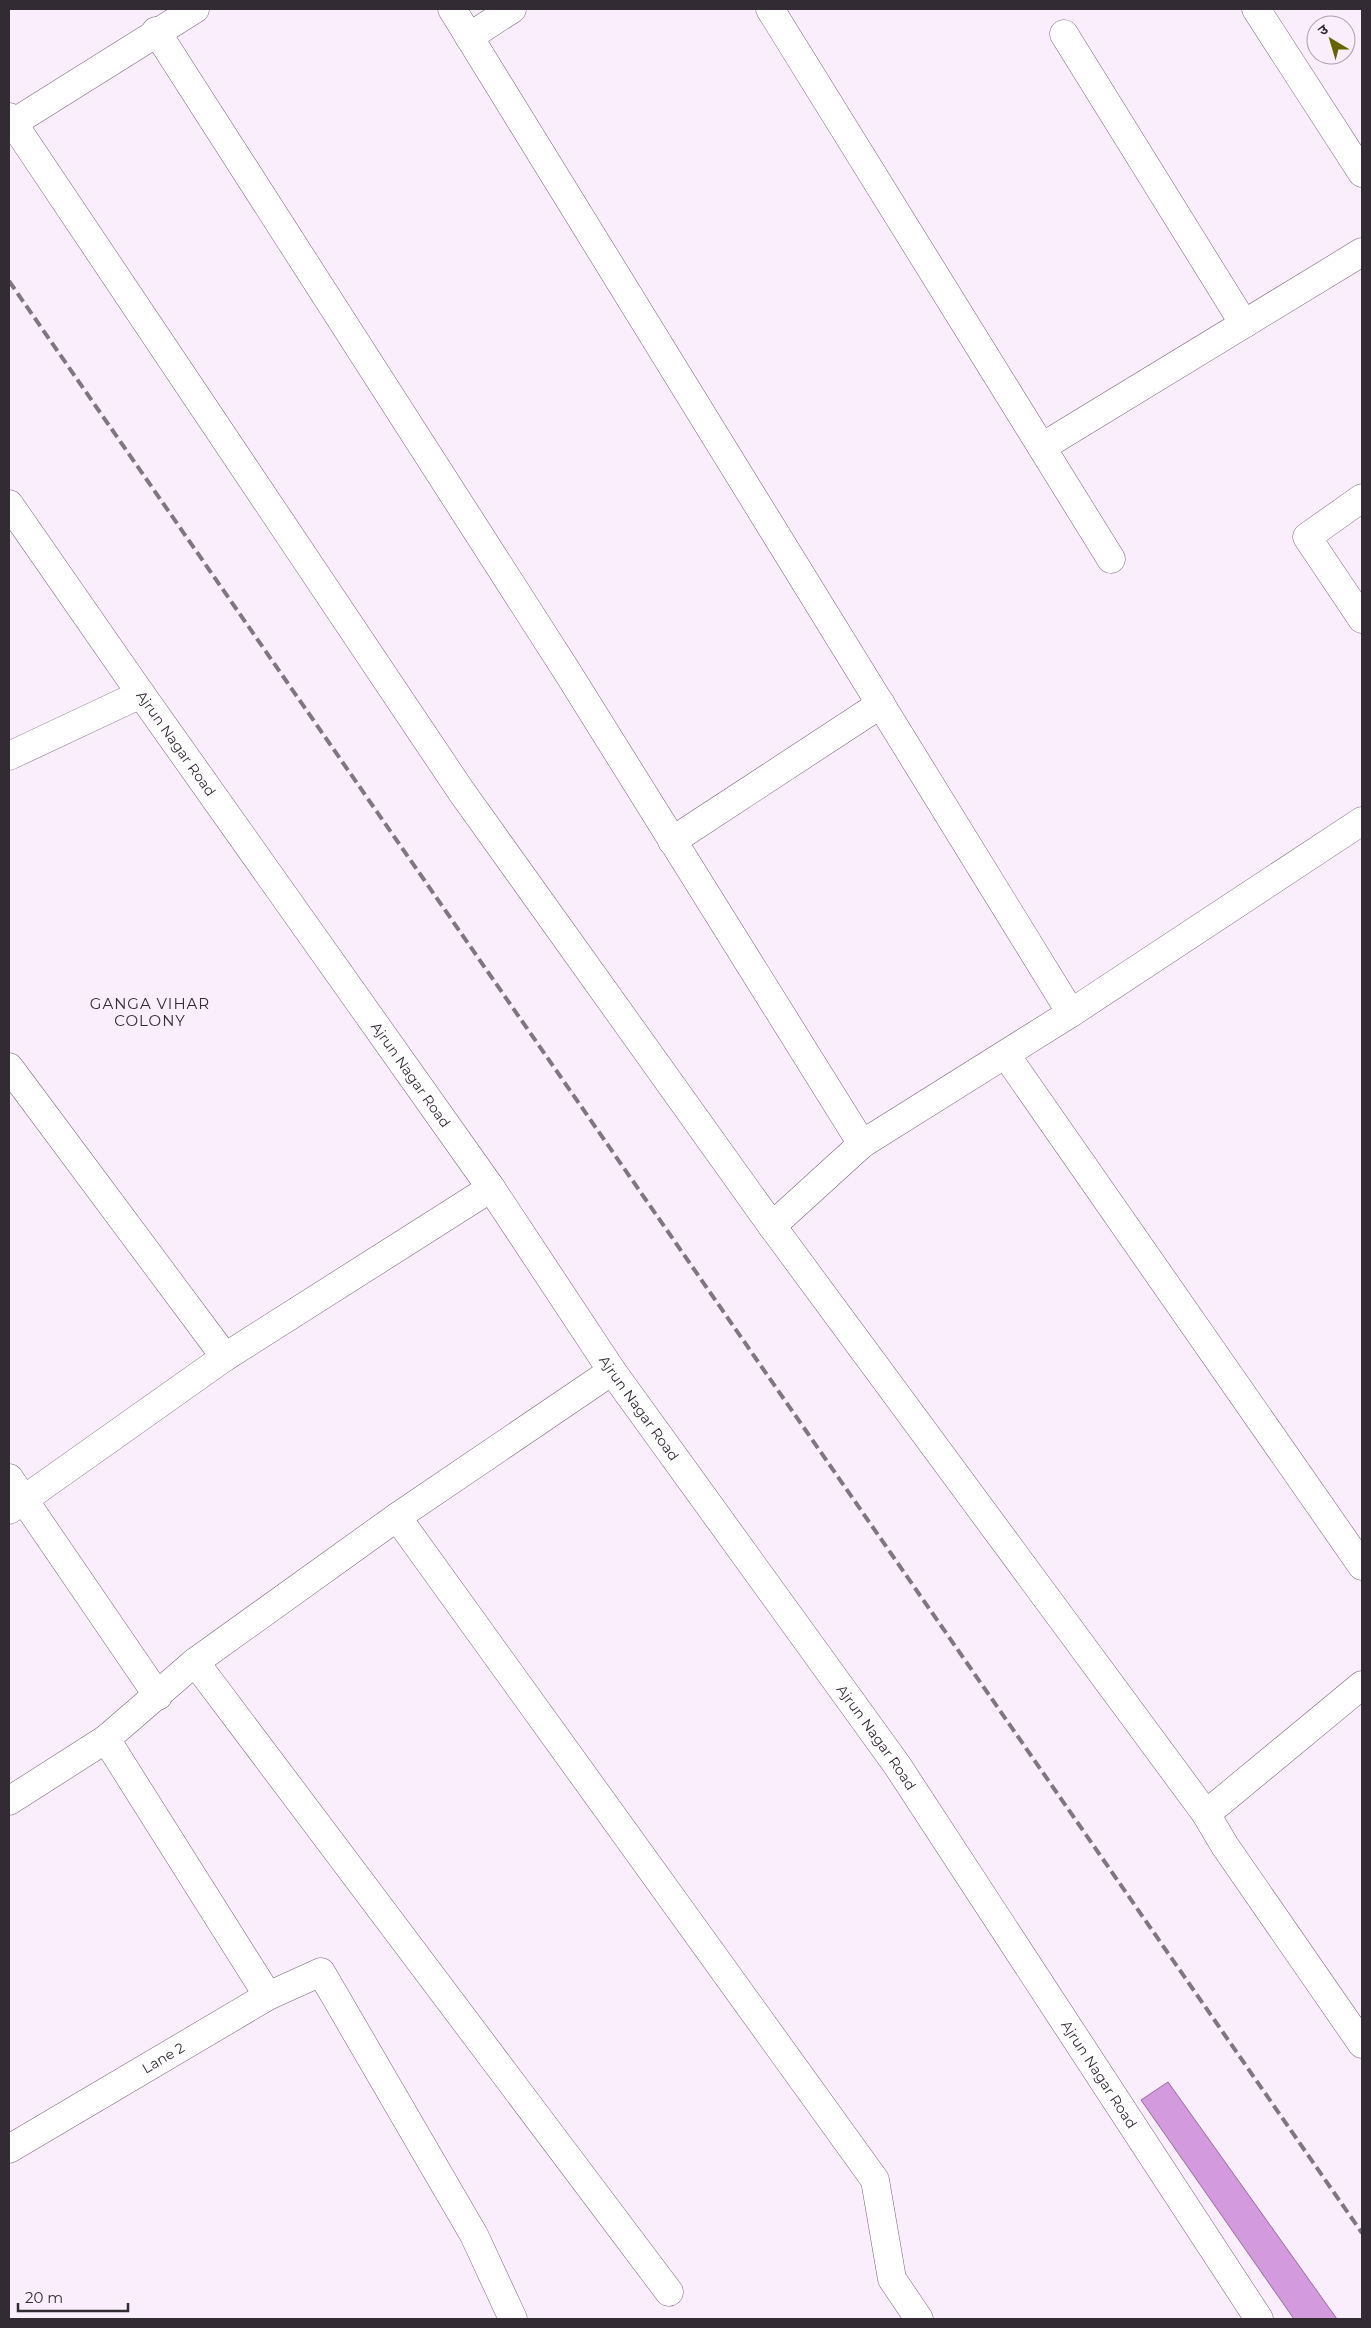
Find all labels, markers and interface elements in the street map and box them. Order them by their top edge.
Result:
north arrow [1306,15,1356,65]
text: उ [1314,20,1332,39]
street label: Ajrun Nagar Road [132,687,220,800]
district label: GANGA VIHAR COLONY [90,994,210,1030]
street label: Ajrun Nagar Road [367,1018,454,1131]
street label: Ajrun Nagar Road [595,1352,683,1464]
street label: Ajrun Nagar Road [833,1681,920,1794]
street label: Ajrun Nagar Road [1057,2017,1141,2132]
street label: Lane 2 [139,2038,188,2077]
scale bar [18,2280,128,2312]
text: 20 m [25,2288,63,2307]

